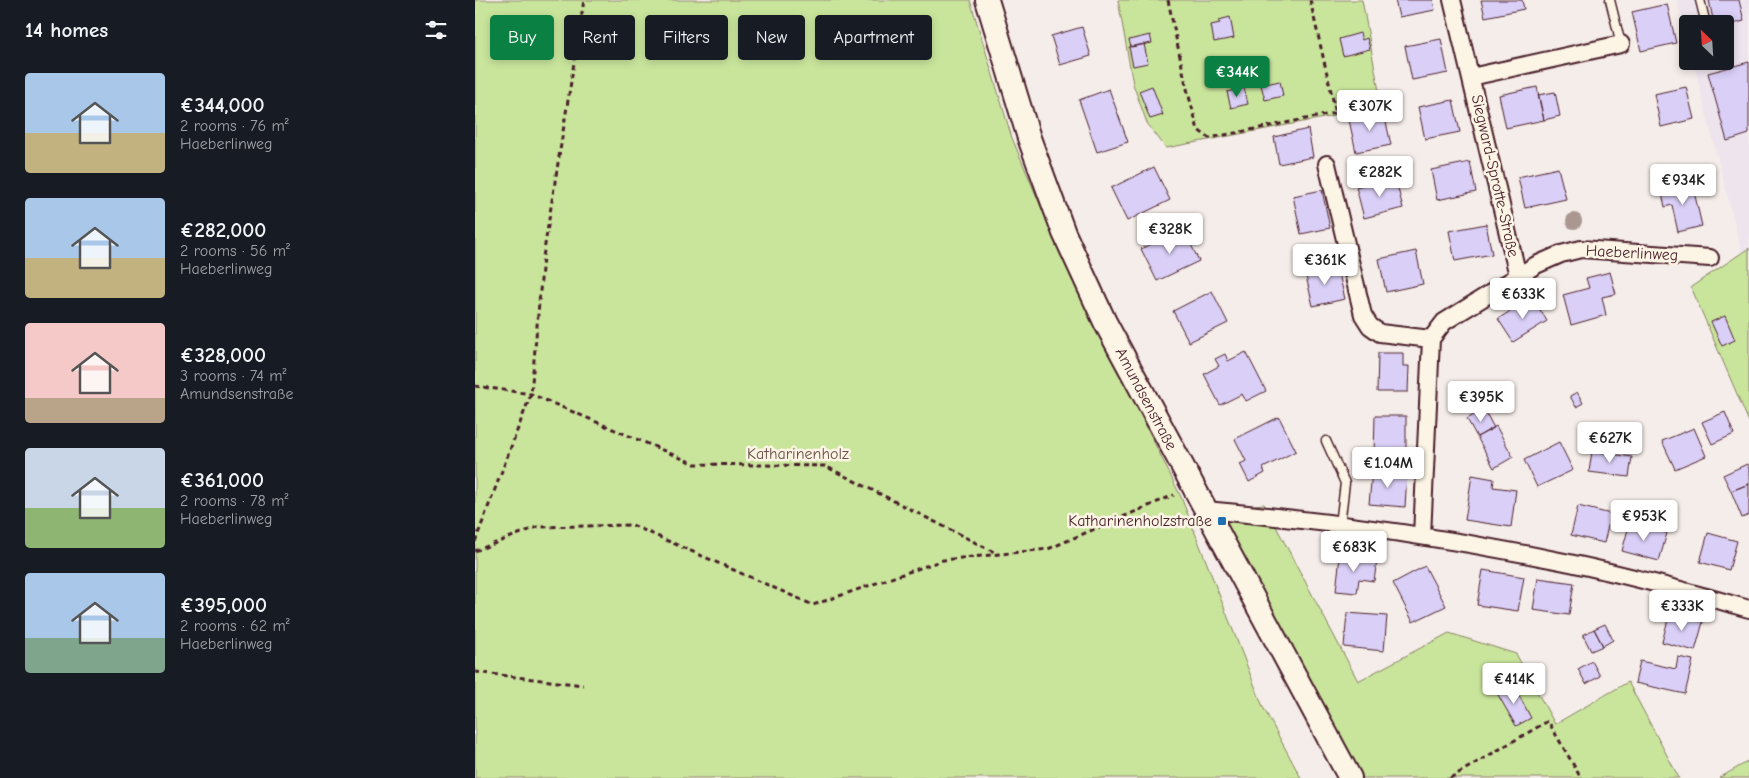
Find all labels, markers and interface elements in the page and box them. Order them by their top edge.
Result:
chip: Buy [490,15,554,60]
chip: Rent [564,15,635,60]
chip: Filters [645,15,728,60]
chip: New [738,15,805,60]
chip: Apartment [815,15,932,60]
north arrow [1679,15,1734,70]
map controls [1679,15,1734,70]
icon: filters [422,16,450,44]
text: 14 homes [25,18,108,42]
pin: €344K [1202,56,1272,98]
text: €344K [1216,63,1258,81]
pin: €307K [1335,90,1405,132]
icon: home [65,93,125,153]
text: €344,000 [180,93,265,117]
street label: Siegward-Sprotte-Straße [1468,93,1522,259]
text: €307K [1348,97,1392,115]
text: 2 rooms · 76 m² [180,117,289,135]
text: Haeberlinweg [180,135,273,153]
pin: €282K [1345,156,1415,198]
text: €282K [1358,163,1402,181]
pin: €934K [1648,164,1718,206]
text: €934K [1661,171,1705,189]
pin: €328K [1135,212,1205,255]
icon: home [65,218,125,278]
text: €282,000 [180,218,266,242]
text: €328K [1148,220,1192,238]
text: 2 rooms · 56 m² [180,242,290,260]
street label: Haeberlinweg [1585,242,1679,264]
pin: €361K [1290,244,1360,286]
text: €361K [1304,251,1346,269]
text: Haeberlinweg [180,260,273,278]
pin: €633K [1488,278,1558,320]
text: €633K [1501,285,1545,303]
icon: home [65,343,125,403]
text: €328,000 [180,343,266,367]
street label: Amundsenstraße [1111,345,1181,453]
text: 3 rooms · 74 m² [180,367,286,385]
pin: €395K [1446,380,1516,423]
text: Amundsenstraße [180,385,293,403]
text: €395K [1459,388,1503,406]
pin: €627K [1575,422,1645,464]
text: €627K [1588,429,1632,447]
park label: Katharinenholz [747,445,849,463]
pin: €1.04M [1347,446,1429,489]
text: €1.04M [1363,454,1413,472]
icon: home [65,468,125,528]
text: €361,000 [180,468,264,492]
text: 2 rooms · 78 m² [180,492,288,510]
pin: €953K [1609,500,1679,542]
text: €953K [1622,507,1666,525]
text: Haeberlinweg [180,510,273,528]
place label: Katharinenholzstraße [1068,512,1212,530]
marker: Katharinenholzstraße [1216,515,1228,527]
pin: €683K [1319,530,1389,573]
text: €683K [1332,538,1376,556]
pin: €333K [1647,590,1717,632]
icon: home [65,593,125,653]
text: €395,000 [180,593,267,617]
text: €333K [1660,597,1704,615]
text: 2 rooms · 62 m² [180,617,290,635]
text: Haeberlinweg [180,635,273,653]
pin: €414K [1479,662,1549,705]
text: €414K [1493,670,1535,688]

